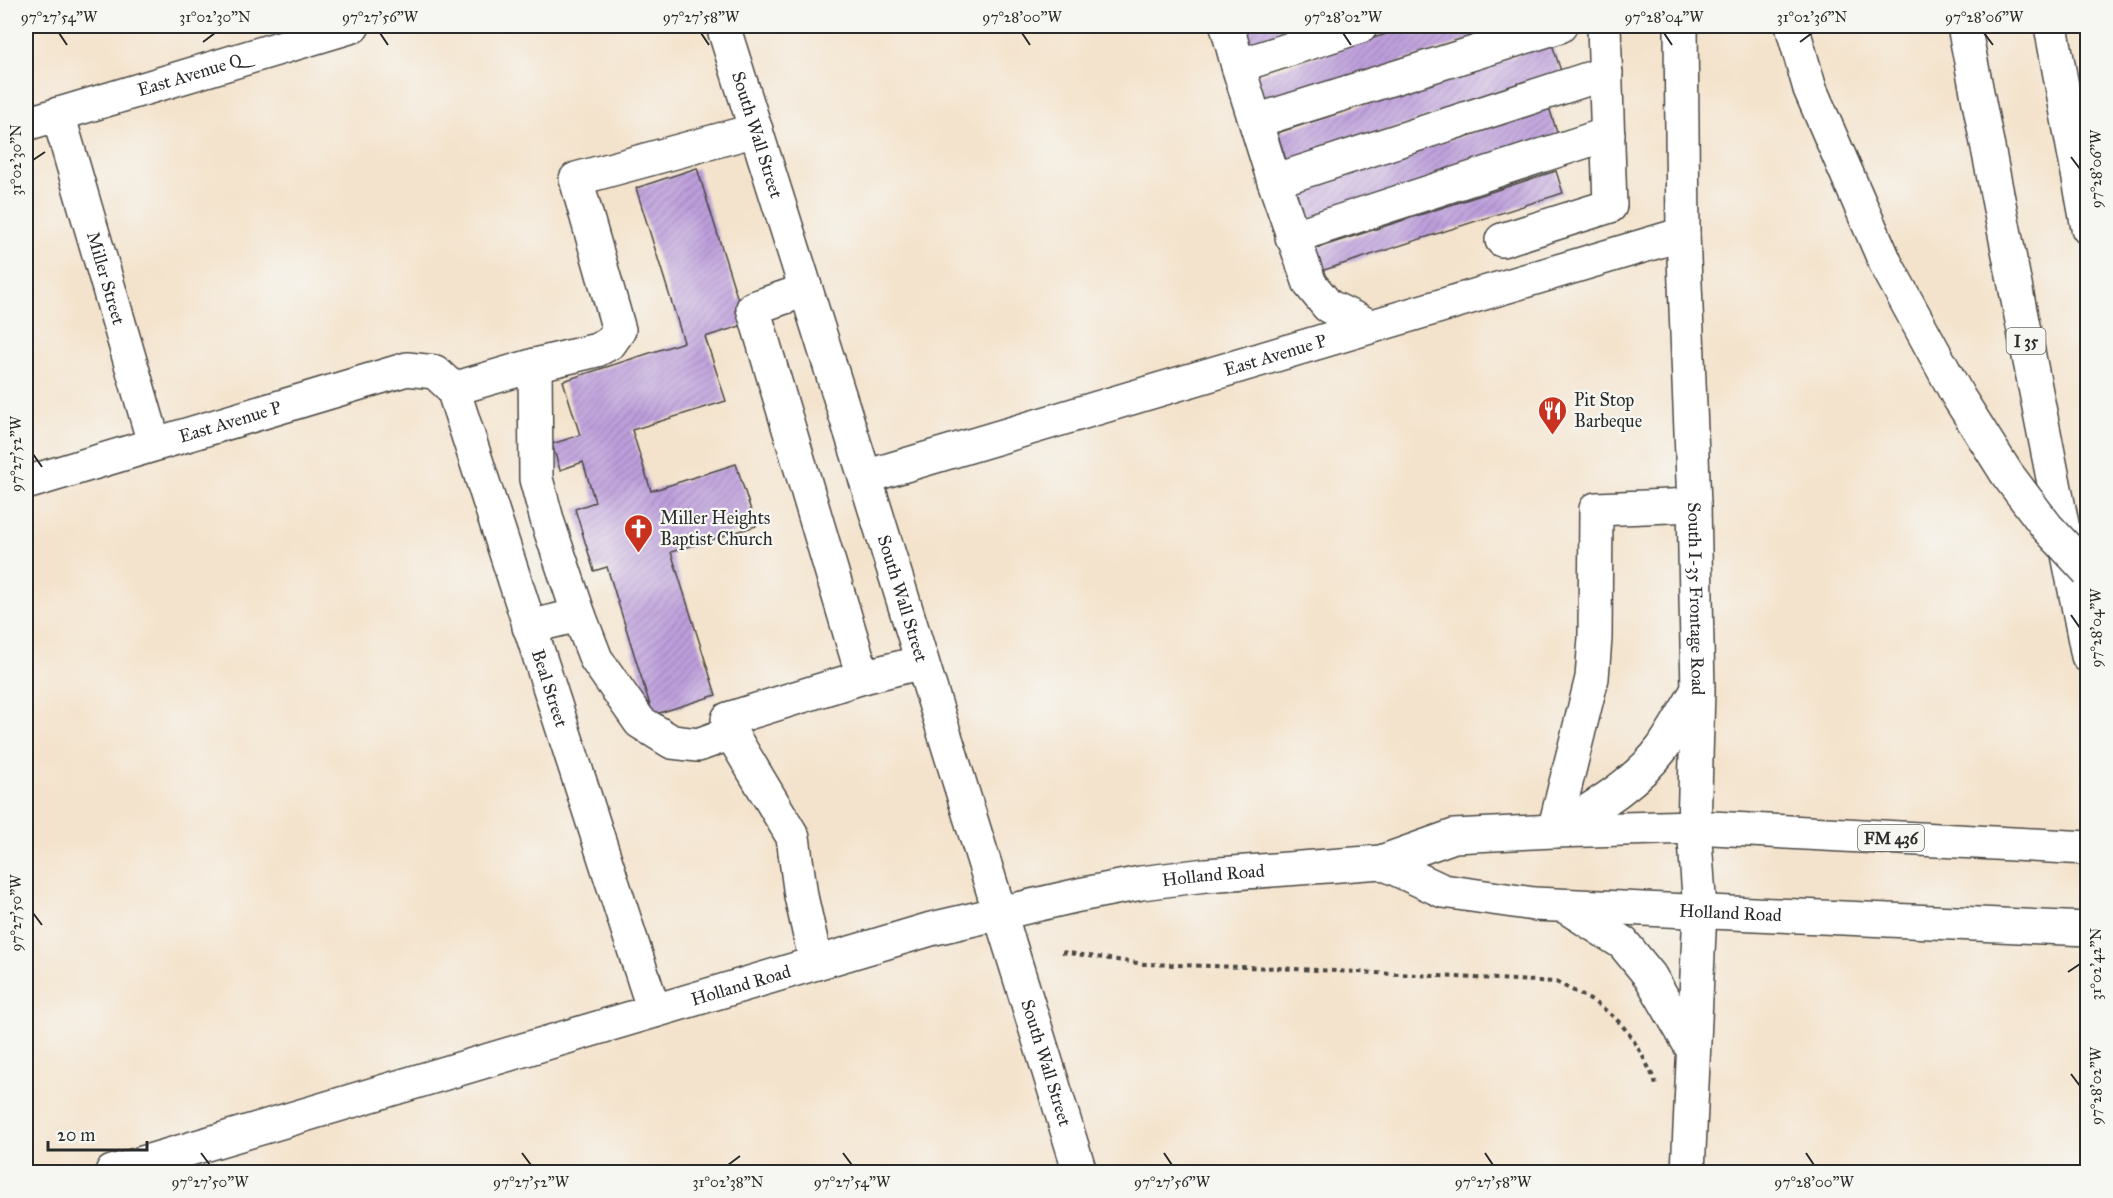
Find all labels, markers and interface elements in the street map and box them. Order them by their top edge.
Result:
text: 97°27'54"W [21,8,98,26]
text: 31°02'30"N [179,8,251,26]
text: 97°27'56"W [342,8,419,26]
text: 97°27'58"W [663,8,740,26]
text: 97°28'00"W [982,8,1062,26]
text: 97°28'02"W [1304,8,1383,26]
text: 97°28'04"W [1625,8,1704,26]
text: 31°02'36"N [1777,8,1848,26]
text: 97°28'06"W [1945,8,2024,26]
street label: East Avenue Q [135,45,256,101]
street label: South Wall Street [727,69,788,201]
text: 31°02'30"N [7,124,25,196]
text: 97°28'06"W [2087,129,2105,208]
street label: Miller Street [82,229,130,328]
road number: I 35 [2006,328,2046,354]
street label: East Avenue P [1222,330,1329,381]
place label: Pit Stop Barbeque [1574,389,1642,433]
restaurant icon: Pit Stop Barbeque [1537,394,1569,436]
street label: East Avenue P [176,396,284,448]
text: 97°27'52"W [7,415,25,492]
street label: South I-35 Frontage Road [1683,502,1709,696]
place label: Miller Heights Baptist Church [660,507,773,550]
church icon: Miller Heights Baptist Church [623,512,655,554]
street label: South Wall Street [873,532,933,665]
text: 97°28'04"W [2087,588,2105,667]
street label: Beal Street [527,646,573,730]
road number: FM 436 [1858,825,1924,851]
street label: Holland Road [1161,860,1265,891]
text: 97°27'50"W [7,874,25,952]
street label: Holland Road [1679,900,1782,926]
text: 31°02'42"N [2087,927,2105,1000]
street label: Holland Road [688,960,793,1011]
street label: South Wall Street [1016,997,1076,1130]
text: 97°28'02"W [2087,1046,2105,1125]
scale bar [48,1114,147,1152]
text: 20 m [57,1124,95,1146]
text: 97°27'50"W [171,1173,249,1191]
text: 97°27'52"W [493,1173,570,1191]
text: 31°02'38"N [693,1173,764,1191]
text: 97°27'54"W [814,1173,891,1191]
text: 97°27'56"W [1134,1173,1211,1191]
text: 97°27'58"W [1455,1173,1532,1191]
text: 97°28'00"W [1774,1173,1854,1191]

